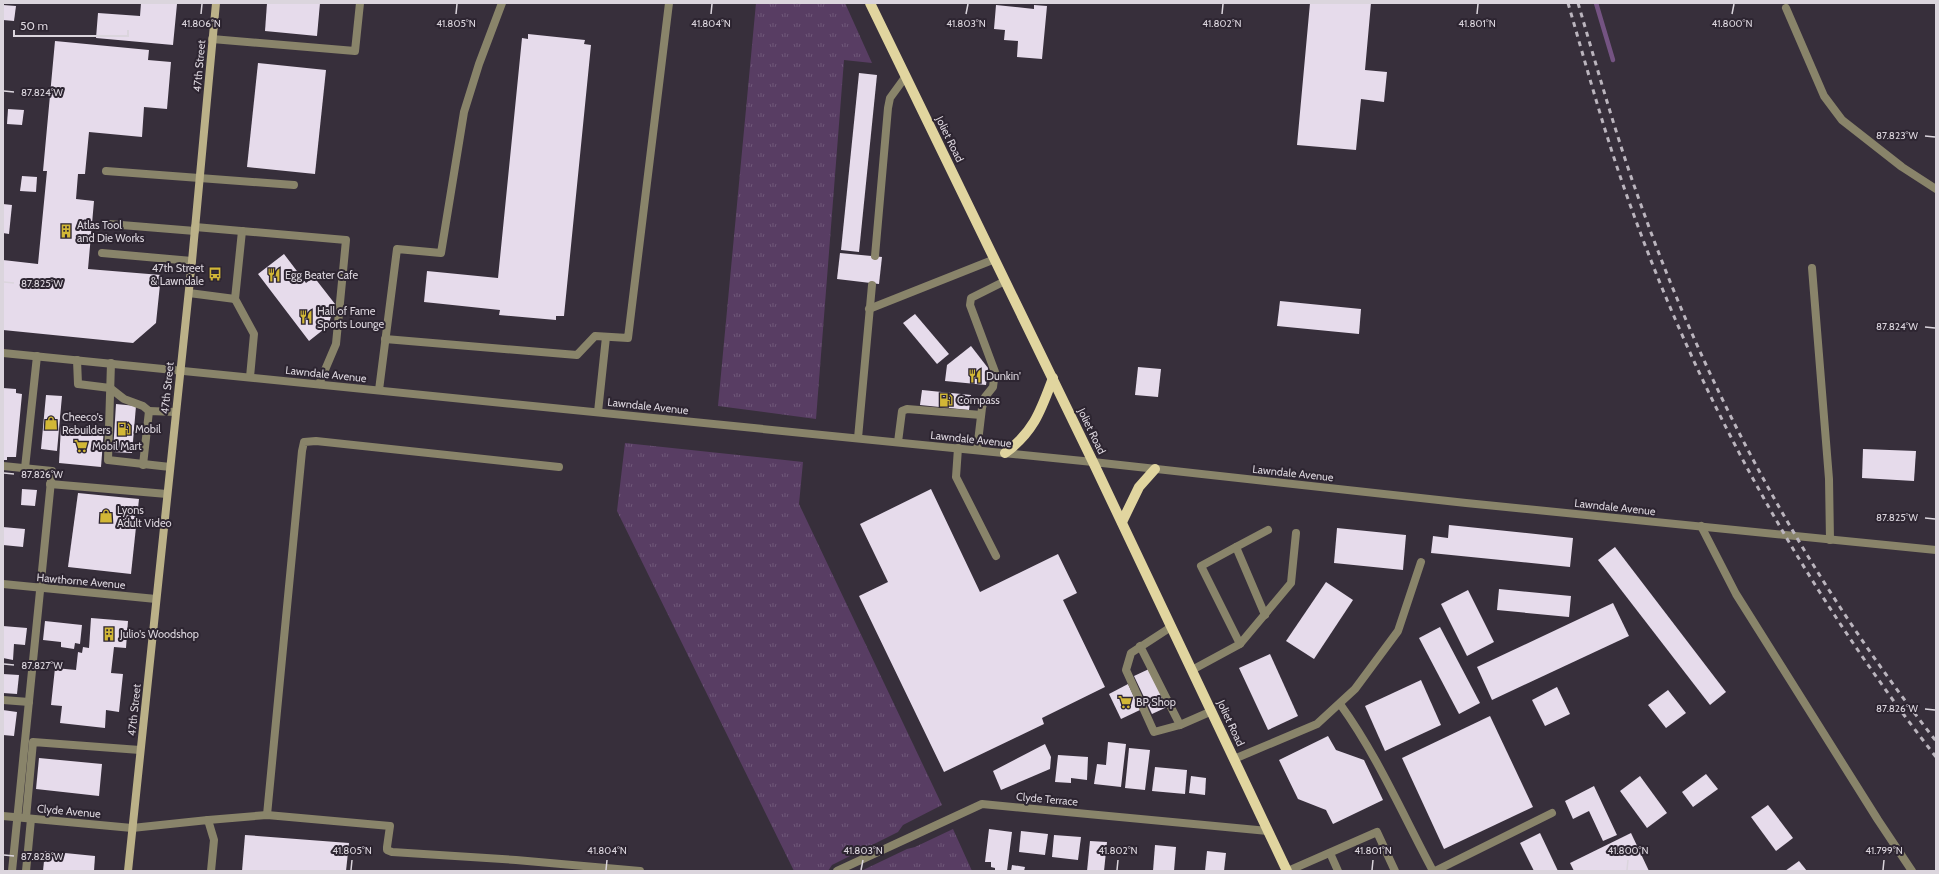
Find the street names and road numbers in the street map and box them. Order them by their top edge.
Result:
street label: 47th Street [190,39,208,93]
street label: Joliet Road [932,113,967,164]
street label: 47th Street [157,361,177,415]
street label: Lawndale Avenue [285,363,368,385]
street label: Lawndale Avenue [607,395,690,417]
street label: Joliet Road [1074,405,1109,456]
street label: Lawndale Avenue [930,428,1013,450]
street label: Lawndale Avenue [1252,462,1335,484]
street label: Lawndale Avenue [1574,496,1657,518]
street label: Hawthorne Avenue [36,570,126,592]
street label: 47th Street [124,683,144,737]
street label: Joliet Road [1214,697,1248,748]
street label: Clyde Terrace [1015,789,1079,809]
street label: Clyde Avenue [37,801,102,821]

